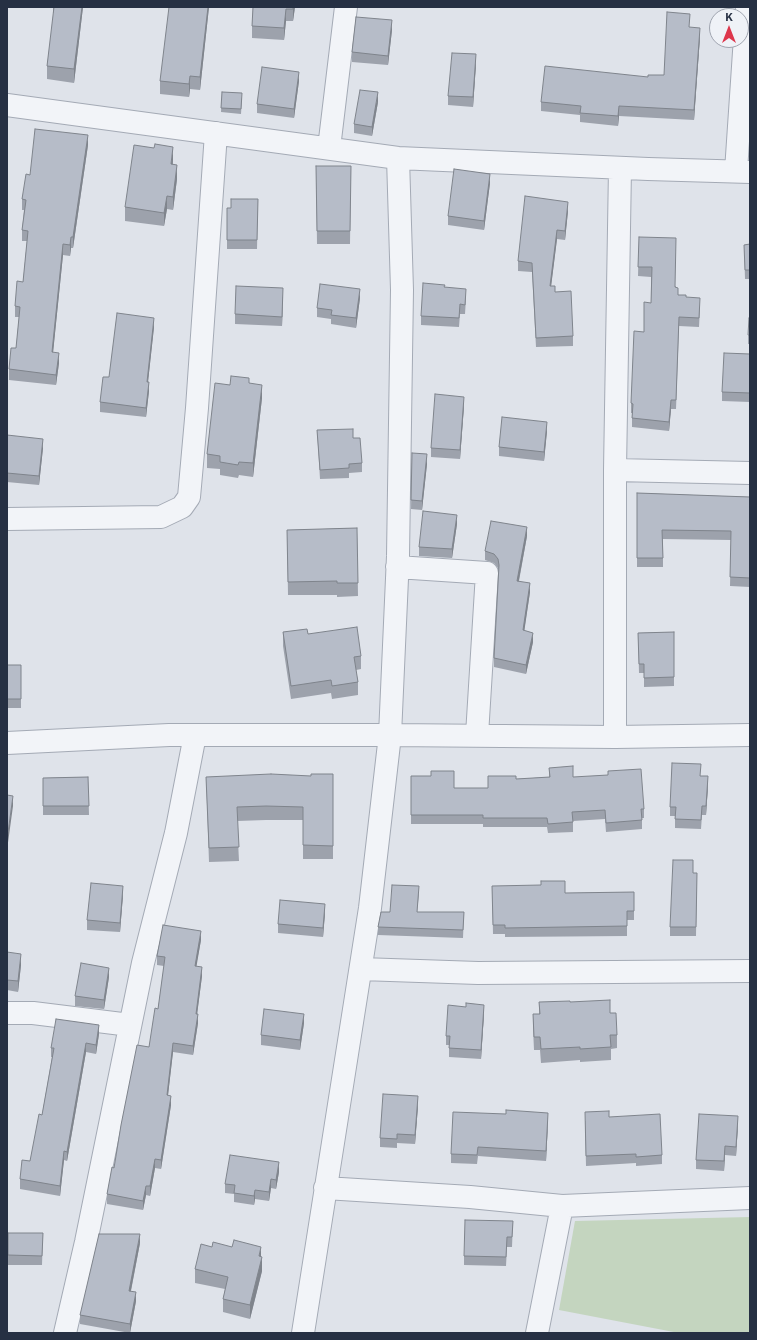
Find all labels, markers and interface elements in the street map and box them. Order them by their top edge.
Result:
north arrow [709,8,749,48]
text: K [725,10,733,24]

